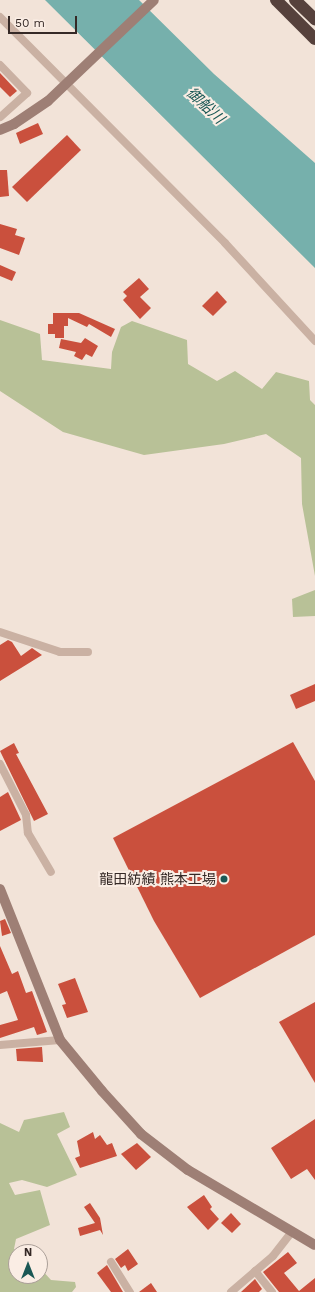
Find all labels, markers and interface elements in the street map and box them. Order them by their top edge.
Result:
scale bar [10,8,79,34]
text: 50 m [15,16,45,30]
water label: 御船川 [182,84,228,128]
place label: 龍田紡績 熊本工場 [99,871,216,887]
marker: 龍田紡績 熊本工場 [219,874,229,884]
north arrow [8,1244,48,1284]
text: N [24,1246,32,1259]

